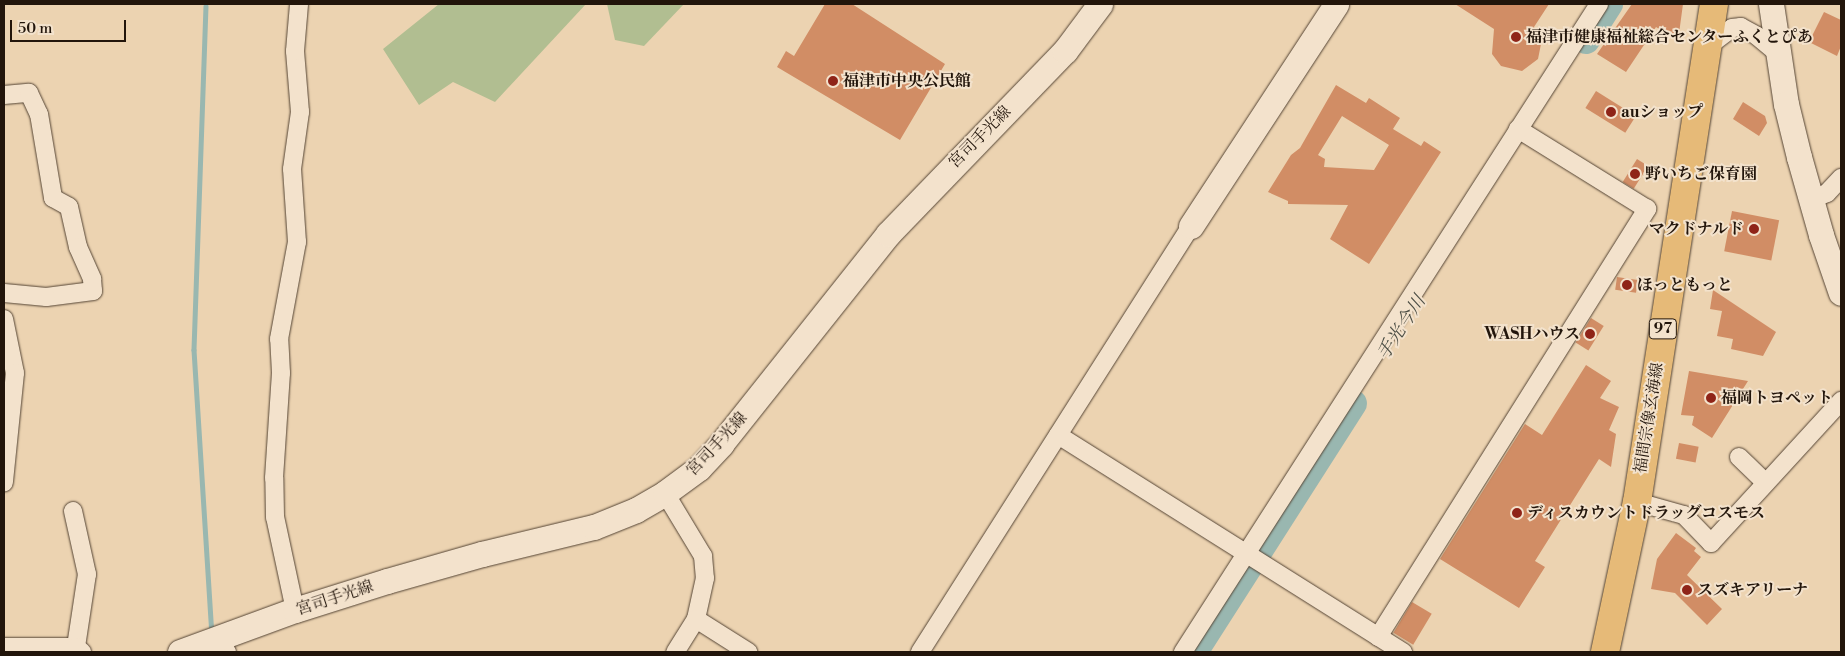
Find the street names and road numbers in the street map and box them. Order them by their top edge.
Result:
street label: 宮司手光線 [945,102,1015,172]
road number: 97 [1648,316,1678,342]
street label: 福間宗像玄海線 [1631,361,1667,475]
street label: 宮司手光線 [683,408,751,480]
street label: 宮司手光線 [294,577,376,619]

